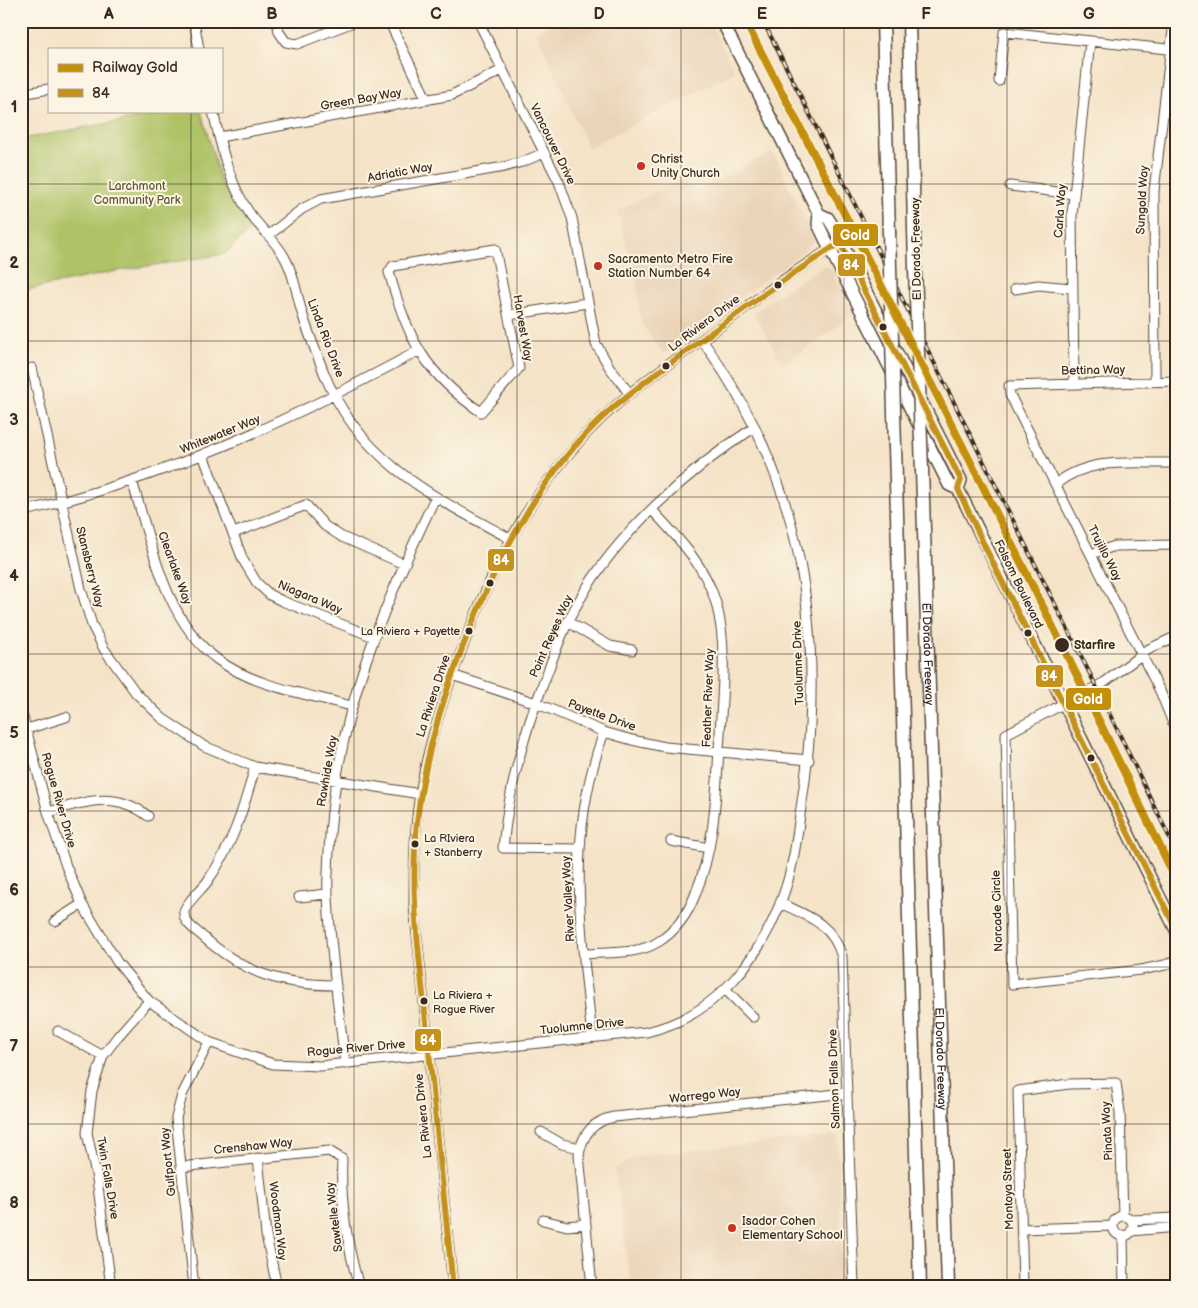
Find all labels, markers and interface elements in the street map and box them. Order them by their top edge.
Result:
text: A [103,5,114,24]
text: B [266,5,278,24]
text: C [430,5,442,24]
text: D [593,5,605,24]
text: E [757,5,767,24]
text: F [921,5,931,24]
text: G [1083,5,1095,24]
legend [48,48,222,112]
text: Railway Gold [92,58,178,77]
text: 84 [92,84,110,103]
street label: Green Bay Way [319,85,403,114]
text: 1 [11,98,17,117]
street label: Vancouver Drive [526,101,579,187]
place label: Christ Unity Church [651,152,720,181]
street label: Adriatic Way [366,159,434,186]
marker: Christ Unity Church [635,160,647,172]
street label: Sungold Way [1133,165,1152,235]
park label: Larchmont Community Park [93,179,181,208]
street label: Carla Way [1051,183,1070,239]
street label: El Dorado Freeway [908,197,925,300]
line badge: Gold [832,223,879,247]
text: Gold [840,227,870,244]
place label: Sacramento Metro Fire Station Number 64 [608,252,733,281]
line badge: 84 [837,253,866,277]
text: 2 [9,254,19,273]
text: 84 [843,257,860,274]
marker: Sacramento Metro Fire Station Number 64 [592,260,604,272]
unlabelled marker [773,280,783,290]
street label: La Riviera Drive [666,292,743,355]
street label: Harvest Way [509,294,536,363]
street label: Linda Rio Drive [304,297,347,380]
unlabelled marker [878,322,888,332]
unlabelled marker [661,361,671,371]
street label: Bettina Way [1061,362,1126,379]
text: 3 [9,411,19,430]
street label: Whitewater Way [178,411,263,457]
street label: Trujillo Way [1084,523,1125,584]
street label: Stansberry Way [72,525,107,610]
street label: Clearlake Way [154,530,195,607]
street label: Folsom Boulevard [991,537,1047,631]
line badge: 84 [487,548,515,572]
text: 84 [493,552,510,569]
text: 4 [9,567,19,586]
street label: Niagara Way [275,577,345,618]
unlabelled marker [485,578,495,588]
street label: Point Reyes Way [527,592,577,680]
street label: El Dorado Freeway [918,602,937,706]
street label: Tuolumne Drive [790,621,807,705]
place label: La Riviera + Payette [361,625,460,638]
marker: La Riviera + Payette [464,626,474,636]
unlabelled marker [1023,628,1033,638]
marker: Starfire [1053,636,1071,654]
place label: Starfire [1074,638,1115,653]
street label: Feather River Way [699,648,718,748]
street label: La Riviera Drive [413,653,454,739]
line badge: 84 [1035,664,1064,688]
text: 84 [1041,668,1058,685]
line badge: Gold [1065,687,1112,711]
text: Gold [1073,691,1103,708]
street label: Payette Drive [566,696,638,735]
text: 5 [9,724,19,743]
street label: Rawhide Way [314,734,341,808]
street label: Rogue River Drive [38,751,79,850]
unlabelled marker [1086,753,1096,763]
place label: La RIviera + Stanberry [424,832,482,859]
marker: La RIviera + Stanberry [410,839,420,849]
street label: River Valley Way [559,855,578,942]
street label: Norcade Circle [989,870,1006,952]
text: 6 [9,881,19,900]
place label: La Riviera + Rogue River [433,989,496,1016]
marker: La Riviera + Rogue River [419,996,429,1006]
street label: El Dorado Freeway [931,1007,949,1111]
street label: Tuolumne Drive [539,1015,625,1038]
line badge: 84 [414,1028,442,1052]
street label: Salmon Falls Drive [825,1029,844,1129]
text: 84 [420,1032,437,1049]
text: 7 [10,1037,19,1056]
street label: Rogue River Drive [306,1037,406,1060]
street label: La Riviera Drive [412,1073,435,1159]
street label: Warrego Way [669,1084,742,1107]
street label: Pinata Way [1098,1100,1117,1161]
street label: Gulfport Way [157,1126,180,1197]
street label: Crenshaw Way [213,1135,294,1158]
street label: Twin Falls Drive [93,1136,122,1220]
street label: Montoya Street [1000,1148,1017,1230]
street label: Woodman Way [265,1181,290,1262]
street label: Sawtelle Way [323,1181,346,1253]
text: 8 [9,1194,19,1213]
place label: Isador Cohen Elementary School [742,1214,843,1243]
marker: Isador Cohen Elementary School [726,1222,738,1234]

